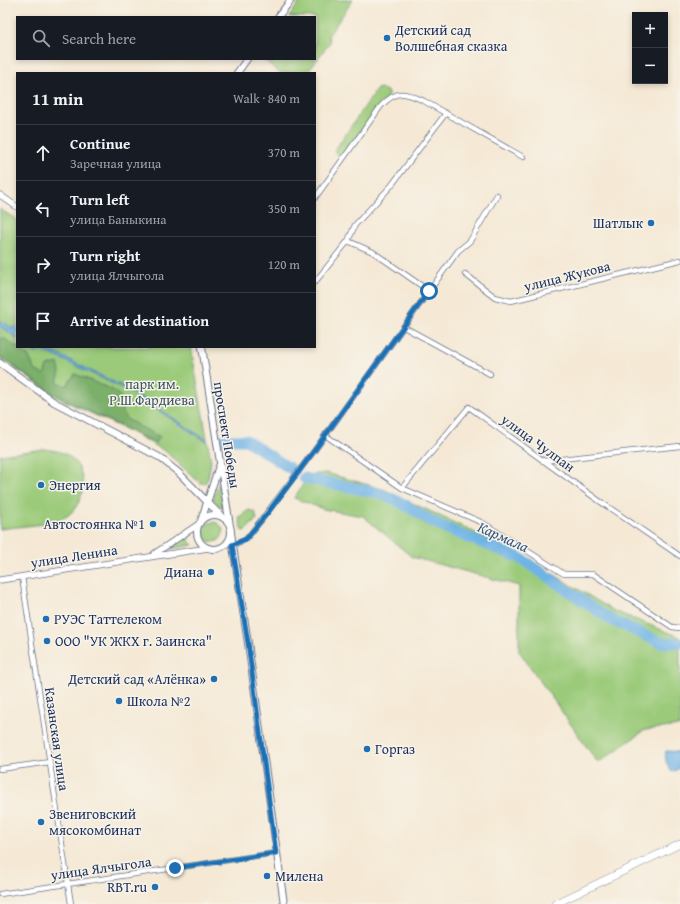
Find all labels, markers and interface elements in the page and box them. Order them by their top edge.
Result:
map controls [632,12,668,84]
button: + [632,12,668,48]
search box [16,16,316,60]
place label: Детский сад Волшебная сказка [394,20,508,56]
icon: search [30,27,52,49]
text: Search here [62,28,136,49]
marker: Детский сад Волшебная сказка [382,33,392,43]
button: − [632,48,668,84]
text: 11 min [32,86,83,111]
text: Walk · 840 m [233,89,300,108]
text: Continue [70,133,131,154]
icon: ahead [32,142,54,164]
text: 370 m [268,143,300,162]
text: Заречная улица [70,154,161,173]
text: Turn left [70,189,129,210]
icon: left [32,198,54,220]
text: 350 m [268,199,300,218]
text: улица Баныкина [70,210,166,229]
place label: Шатлык [593,213,644,233]
marker: Шатлык [646,218,656,228]
text: Turn right [70,245,141,266]
icon: right [32,254,54,276]
text: 120 m [268,255,300,274]
street label: улица Жукова [521,256,613,297]
text: улица Ялчыгола [70,266,164,285]
route start [420,282,438,300]
icon: arrive [32,310,54,332]
text: Arrive at destination [70,310,209,331]
park label: парк им. Р.Ш.Фардиева [109,374,195,410]
street label: проспект Победы [209,380,245,490]
street label: улица Чулпан [496,409,579,477]
place label: Энергия [49,475,101,495]
marker: Энергия [36,480,46,490]
place label: Автостоянка №1 [43,514,145,534]
water label: Кармала [474,516,532,557]
marker: Автостоянка №1 [148,519,158,529]
street label: улица Ленина [28,539,119,573]
place label: Диана [163,562,203,582]
marker: Диана [206,567,216,577]
place label: РУЭС Таттелеком [54,609,162,629]
marker: РУЭС Таттелеком [41,614,51,624]
place label: ООО "УК ЖКХ г. Заинска" [55,631,212,651]
marker: ООО "УК ЖКХ г. Заинска" [42,636,52,646]
place label: Детский сад «Алёнка» [67,669,206,689]
marker: Детский сад «Алёнка» [209,674,219,684]
street label: Казанская улица [40,686,74,792]
place label: Школа №2 [127,691,191,711]
marker: Школа №2 [114,696,124,706]
place label: Горгаз [375,739,415,759]
marker: Горгаз [362,744,372,754]
place label: Звениговский мясокомбинат [49,804,141,840]
marker: Звениговский мясокомбинат [36,817,46,827]
street label: улица Ялчыгола [48,851,153,885]
route end [166,859,184,877]
place label: Милена [275,866,324,886]
marker: Милена [262,871,272,881]
place label: RBT.ru [107,877,147,897]
marker: RBT.ru [150,882,160,892]

